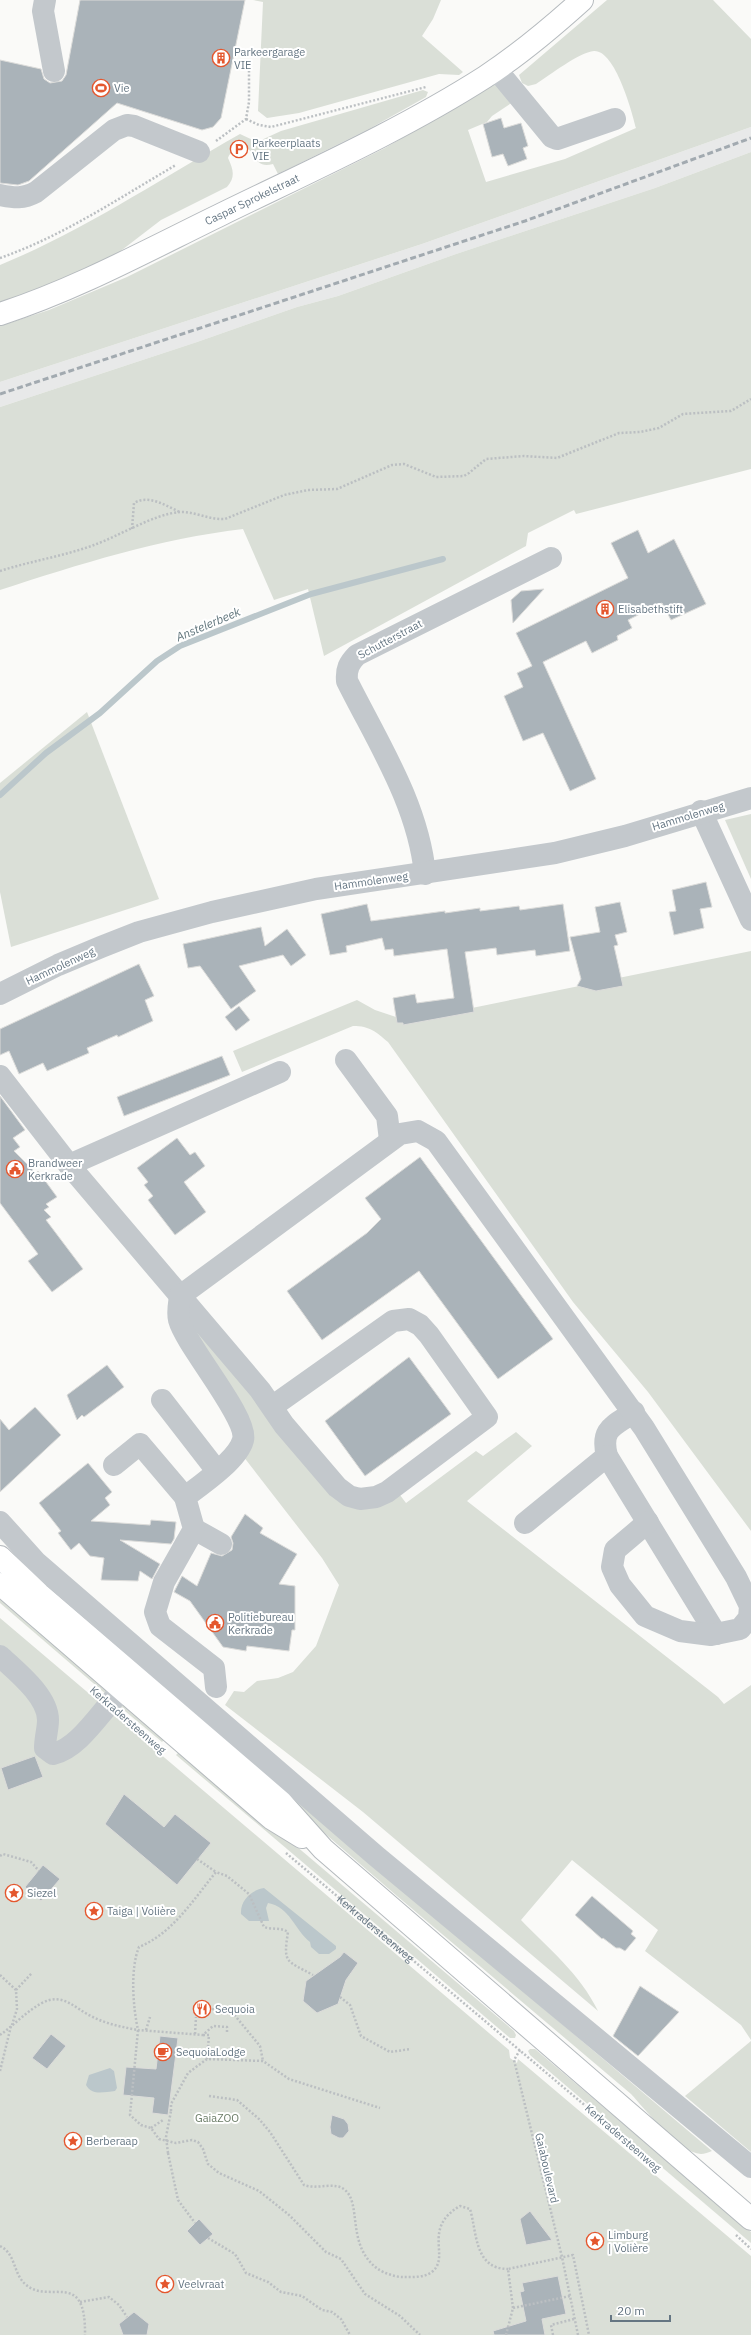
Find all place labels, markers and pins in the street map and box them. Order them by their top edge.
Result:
place label: Parkeergarage VIE [234,45,305,72]
building icon: Parkeergarage VIE [211,48,231,68]
sports icon: Vie [91,78,111,98]
place label: Vie [114,81,130,95]
place label: Parkeerplaats VIE [252,136,321,163]
parking icon: Parkeerplaats VIE [229,139,249,159]
building icon: Elisabethstift [595,599,615,619]
place label: Elisabethstift [618,602,683,616]
place label: Brandweer Kerkrade [28,1156,82,1183]
public building icon: Brandweer Kerkrade [5,1159,25,1179]
place label: Politiebureau Kerkrade [228,1610,294,1637]
public building icon: Politiebureau Kerkrade [205,1613,225,1633]
place icon: Siezel [4,1883,24,1903]
place label: Siezel [27,1886,56,1900]
place icon: Taiga | Volière [84,1901,104,1921]
place label: Taiga | Volière [107,1904,176,1918]
restaurant icon: Sequoia [192,1999,212,2019]
place label: Sequoia [215,2002,255,2016]
cafe icon: SequoiaLodge [153,2042,173,2062]
place label: SequoiaLodge [176,2045,246,2059]
place icon: Berberaap [63,2131,83,2151]
place label: Berberaap [86,2134,138,2148]
place label: Limburg | Volière [608,2228,648,2255]
place icon: Limburg | Volière [585,2231,605,2251]
place icon: Veelvraat [155,2274,175,2294]
place label: Veelvraat [178,2277,224,2291]

